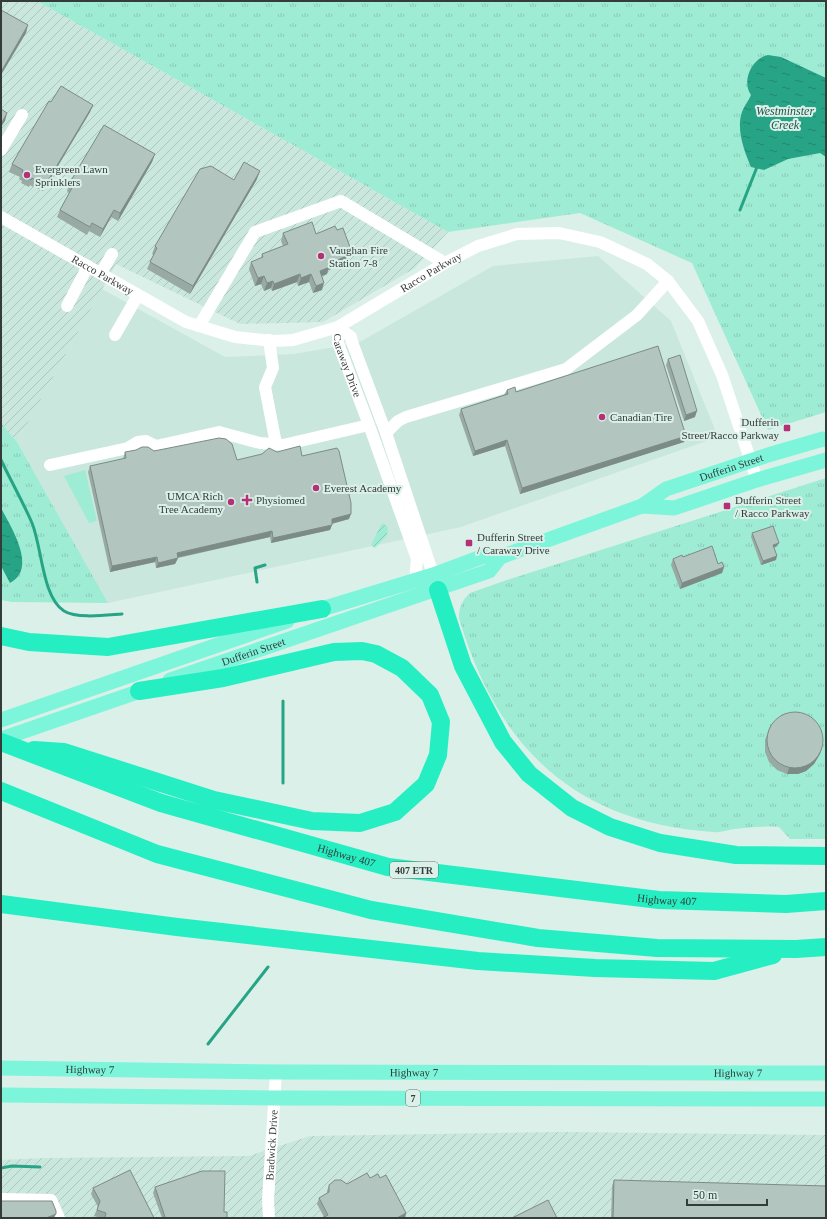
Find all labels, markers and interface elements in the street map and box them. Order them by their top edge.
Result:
water label: Westminster Creek [756,104,814,132]
place label: Evergreen Lawn Sprinklers [35,163,108,188]
marker: Evergreen Lawn Sprinklers [22,170,32,180]
place label: Vaughan Fire Station 7-8 [329,244,388,269]
street label: Racco Parkway [398,249,464,294]
marker: Vaughan Fire Station 7-8 [316,251,326,261]
street label: Racco Parkway [70,253,136,297]
street label: Caraway Drive [332,334,364,399]
place label: Canadian Tire [610,411,672,423]
marker: Canadian Tire [597,412,607,422]
place label: Dufferin Street/Racco Parkway [682,416,779,441]
marker: Dufferin Street/Racco Parkway [782,423,792,433]
street label: Dufferin Street [698,451,764,483]
place label: Everest Academy [324,482,402,494]
marker: Everest Academy [311,483,321,493]
place label: UMCA Rich Tree Academy [159,490,223,515]
marker: Physiomed [241,494,253,506]
place label: Physiomed [256,494,305,506]
place label: Dufferin Street / Racco Parkway [735,494,810,519]
marker: UMCA Rich Tree Academy [226,497,236,507]
marker: Dufferin Street / Racco Parkway [722,501,732,511]
place label: Dufferin Street / Caraway Drive [477,531,550,556]
marker: Dufferin Street / Caraway Drive [464,538,474,548]
street label: Dufferin Street [220,635,287,668]
street label: Highway 407 [316,841,377,869]
road number: 407 ETR [390,862,438,878]
street label: Highway 407 [637,891,697,907]
street label: Highway 7 [66,1063,115,1076]
street label: Highway 7 [390,1066,439,1078]
street label: Highway 7 [714,1067,763,1079]
road number: 7 [406,1090,420,1106]
street label: Bradwick Drive [263,1109,280,1181]
scale bar [687,1181,767,1207]
text: 50 m [693,1188,718,1202]

